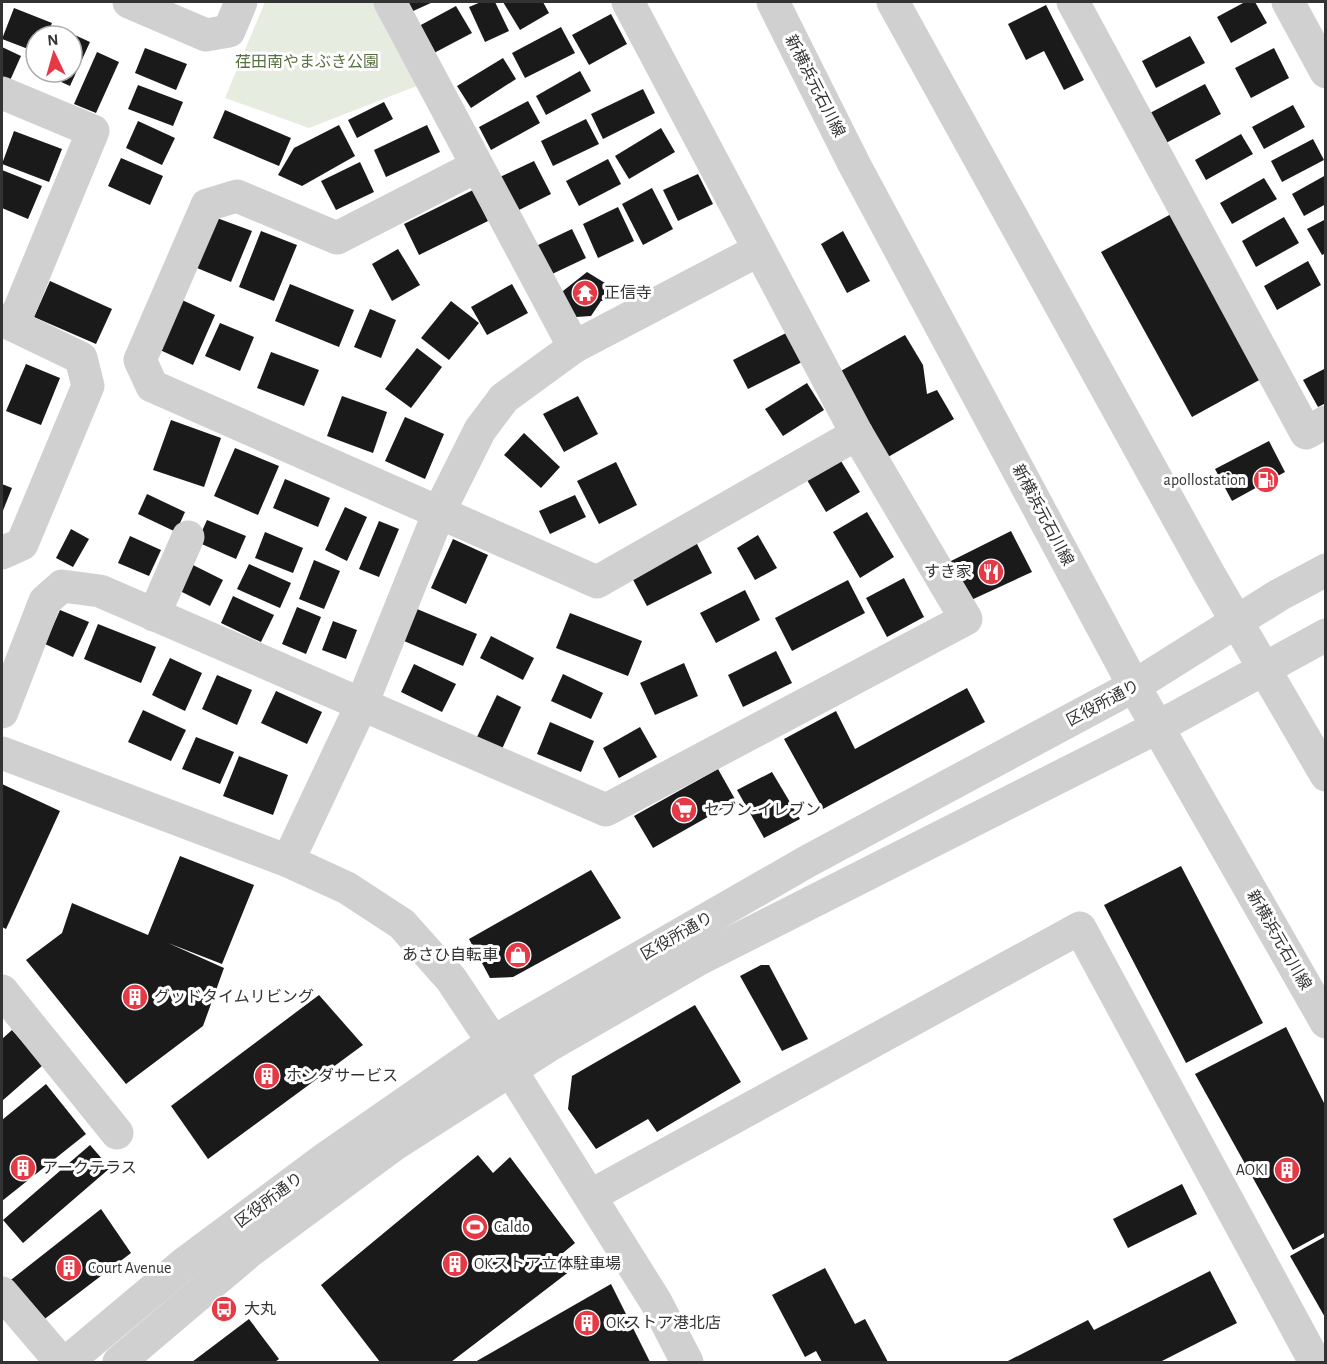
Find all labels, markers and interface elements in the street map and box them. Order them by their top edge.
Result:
north arrow [24,24,84,84]
text: N [47,32,59,49]
street label: 新横浜元石川線 [782,32,848,140]
park label: 荏田南やまぶき公園 [235,53,379,70]
temple icon: 正信寺 [570,278,600,308]
place label: 正信寺 [604,284,652,301]
street label: 新横浜元石川線 [1010,461,1077,568]
fuel station icon: apollostation [1251,465,1281,495]
place label: apollostation [1164,472,1246,488]
restaurant icon: すき家 [976,557,1006,587]
place label: すき家 [924,563,972,580]
street label: 区役所通り [1063,676,1142,729]
supermarket icon: セブン-イレブン [669,795,699,825]
place label: セブン-イレブン [704,801,821,818]
street label: 新横浜元石川線 [1244,887,1315,993]
street label: 区役所通り [638,908,716,963]
shop icon: あさひ自転車 [503,940,533,970]
place label: あさひ自転車 [402,946,498,963]
building icon: グッドタイムリビング [120,982,150,1012]
place label: グッドタイムリビング [154,988,314,1005]
building icon: ホンダサービス [252,1061,282,1091]
place label: ホンダサービス [286,1067,398,1084]
building icon: アークテラス [8,1153,38,1183]
building icon: AOKI [1272,1155,1302,1185]
place label: アークテラス [42,1160,137,1176]
place label: AOKI [1236,1162,1268,1178]
street label: 区役所通り [232,1169,306,1230]
sports icon: Caldo [460,1212,490,1242]
place label: Caldo [494,1219,530,1235]
building icon: OKストア立体駐車場 [440,1249,470,1279]
building icon: Court Avenue [54,1253,84,1283]
place label: OKストア立体駐車場 [474,1255,621,1272]
place label: Court Avenue [88,1260,171,1276]
bus stop icon: 大丸 [209,1294,239,1324]
place label: 大丸 [244,1301,276,1317]
building icon: OKストア港北店 [572,1308,602,1338]
place label: OKストア港北店 [606,1314,721,1331]

